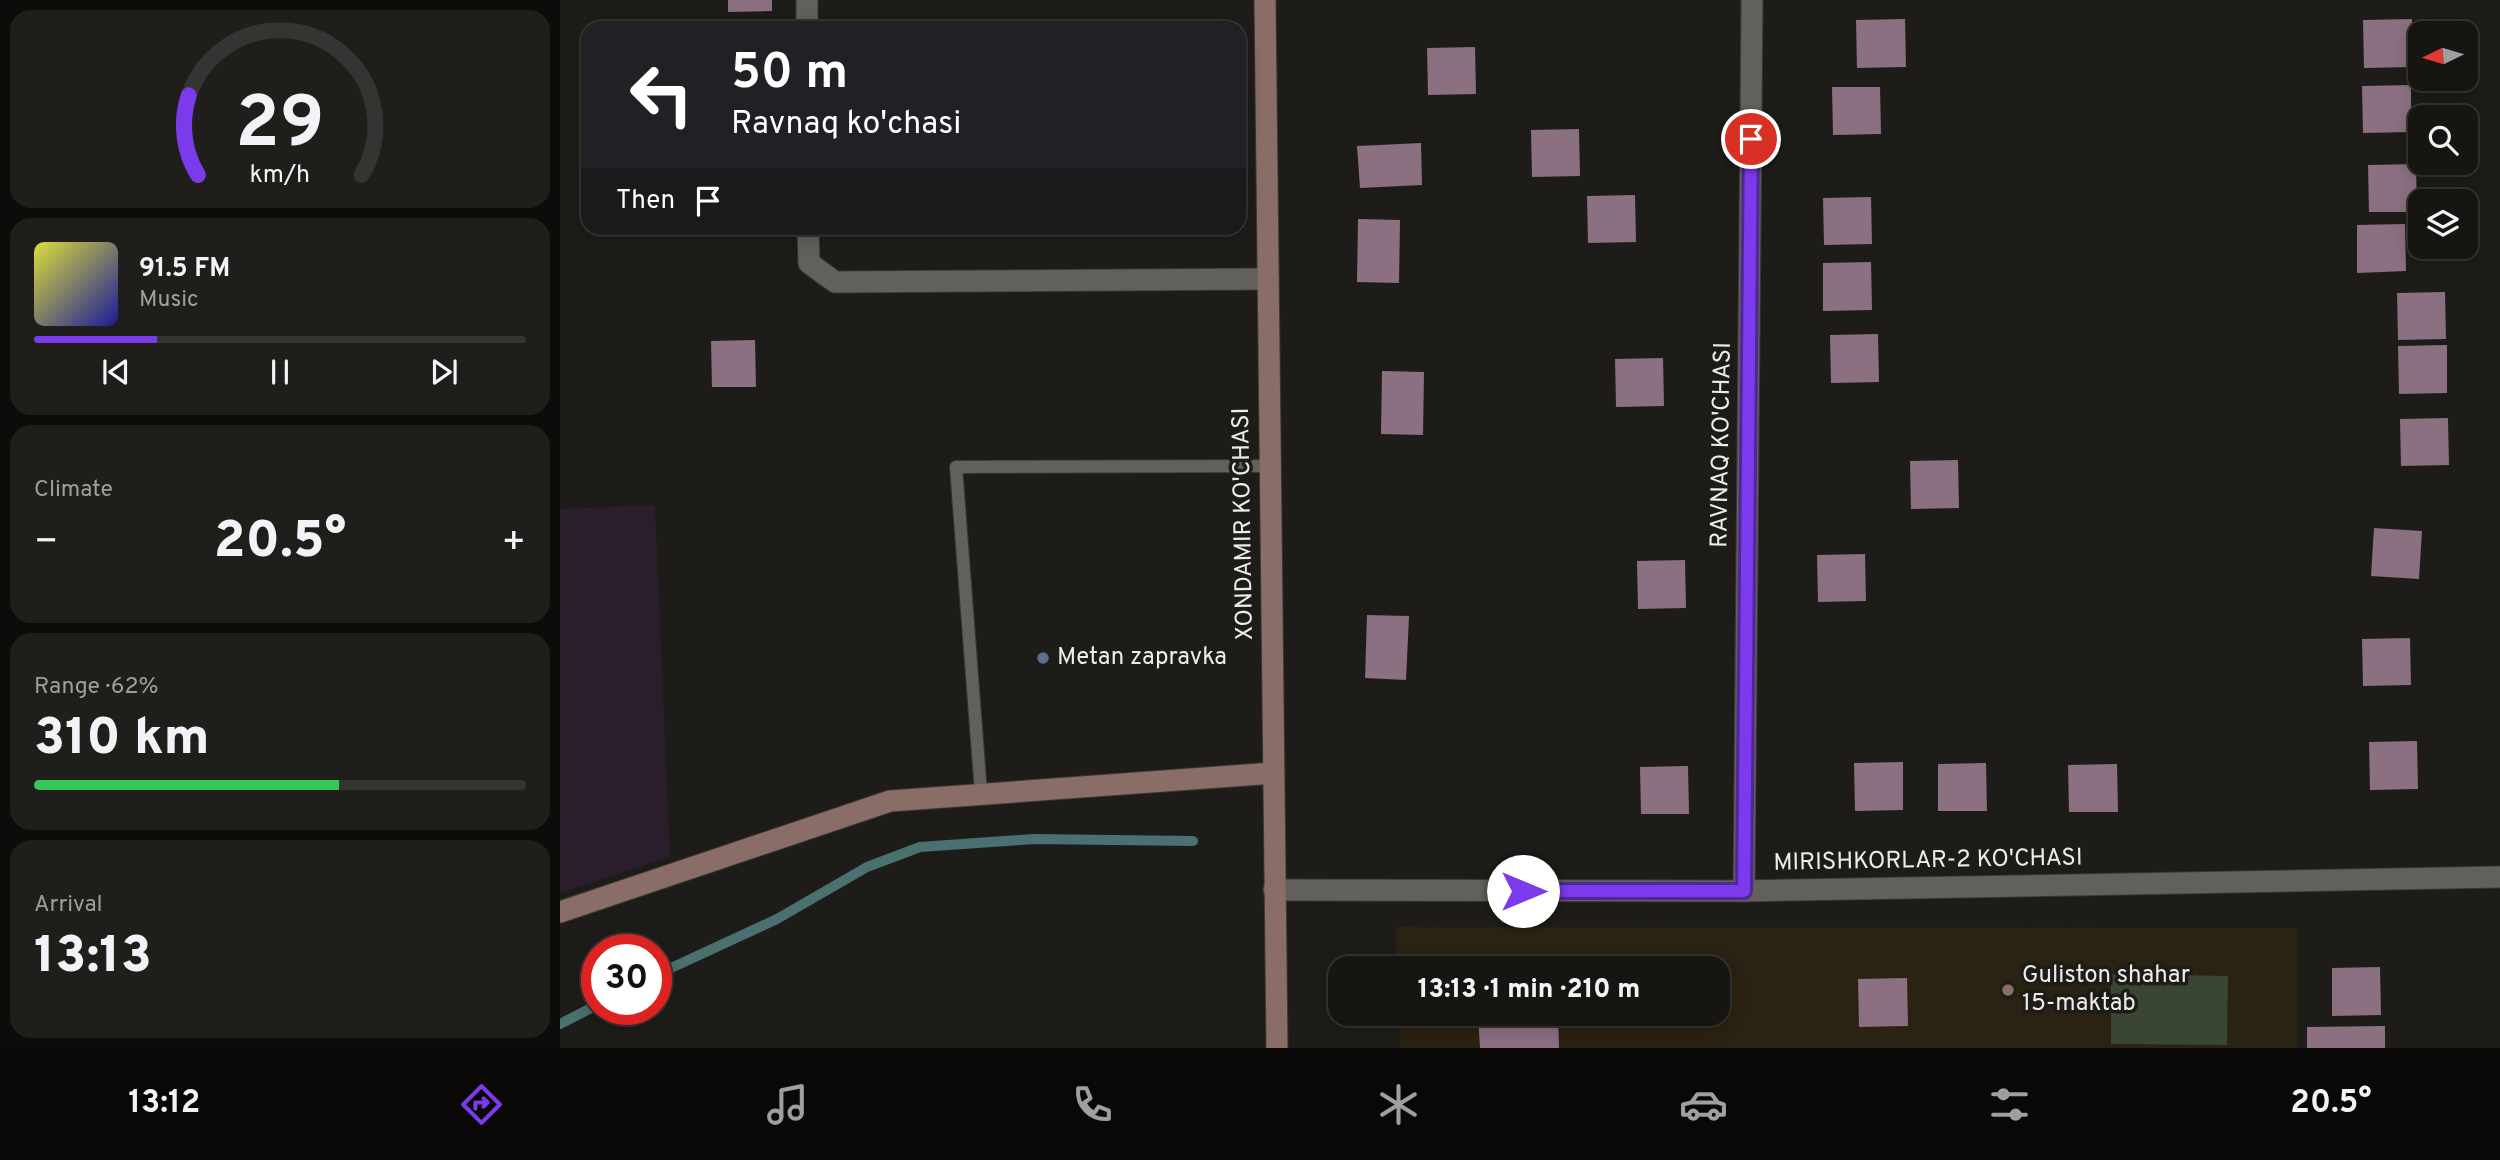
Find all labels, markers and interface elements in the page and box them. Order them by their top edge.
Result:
north arrow [2408,21,2478,91]
map controls [2408,21,2478,259]
text: 50 m [731,44,848,106]
icon: left [616,49,707,140]
text: 29 [235,81,325,173]
text: Ravnaq ko'chasi [731,105,961,145]
button: search [2408,105,2478,175]
pin [1721,109,1781,169]
icon: arrive [1732,120,1770,158]
text: km/h [250,160,310,192]
icon: arrive [689,182,727,220]
text: Then [616,185,675,218]
button: layers [2408,189,2478,259]
text: 91.5 FM [139,253,230,286]
text: Music [139,286,199,315]
street label: RAVNAQ KO'CHASI [1705,342,1739,548]
icon: previous [97,353,135,391]
icon: pause [261,353,299,391]
icon: next [425,353,463,391]
street label: XONDAMIR KO'CHASI [1227,407,1261,641]
text: Climate [34,476,113,505]
text: 20.5° [214,510,346,576]
text: − [34,519,59,568]
text: + [501,519,526,568]
place label: Metan zapravka [1057,643,1227,673]
marker: Metan zapravka [1035,650,1051,666]
text: Range · 62% [34,673,159,702]
text: 310 km [34,707,210,773]
street label: MIRISHKORLAR-2 KO'CHASI [1773,843,2083,879]
position arrow [1486,854,1560,928]
text: Arrival [34,891,103,920]
text: 13:13 [34,925,152,991]
speed limit sign: 30 [581,934,672,1025]
place label: Guliston shahar 15-maktab [2022,961,2190,1019]
text: 13:13 · 1 min · 210 m [1418,974,1640,1007]
marker: Guliston shahar 15-maktab [2000,982,2016,998]
icon: directions [457,1080,506,1129]
icon: music [763,1080,812,1129]
icon: phone [1068,1080,1117,1129]
icon: climate [1374,1080,1423,1129]
icon: car [1679,1080,1728,1129]
icon: filters [1985,1080,2034,1129]
text: 13:12 [128,1084,200,1124]
text: 20.5° [2290,1084,2372,1124]

